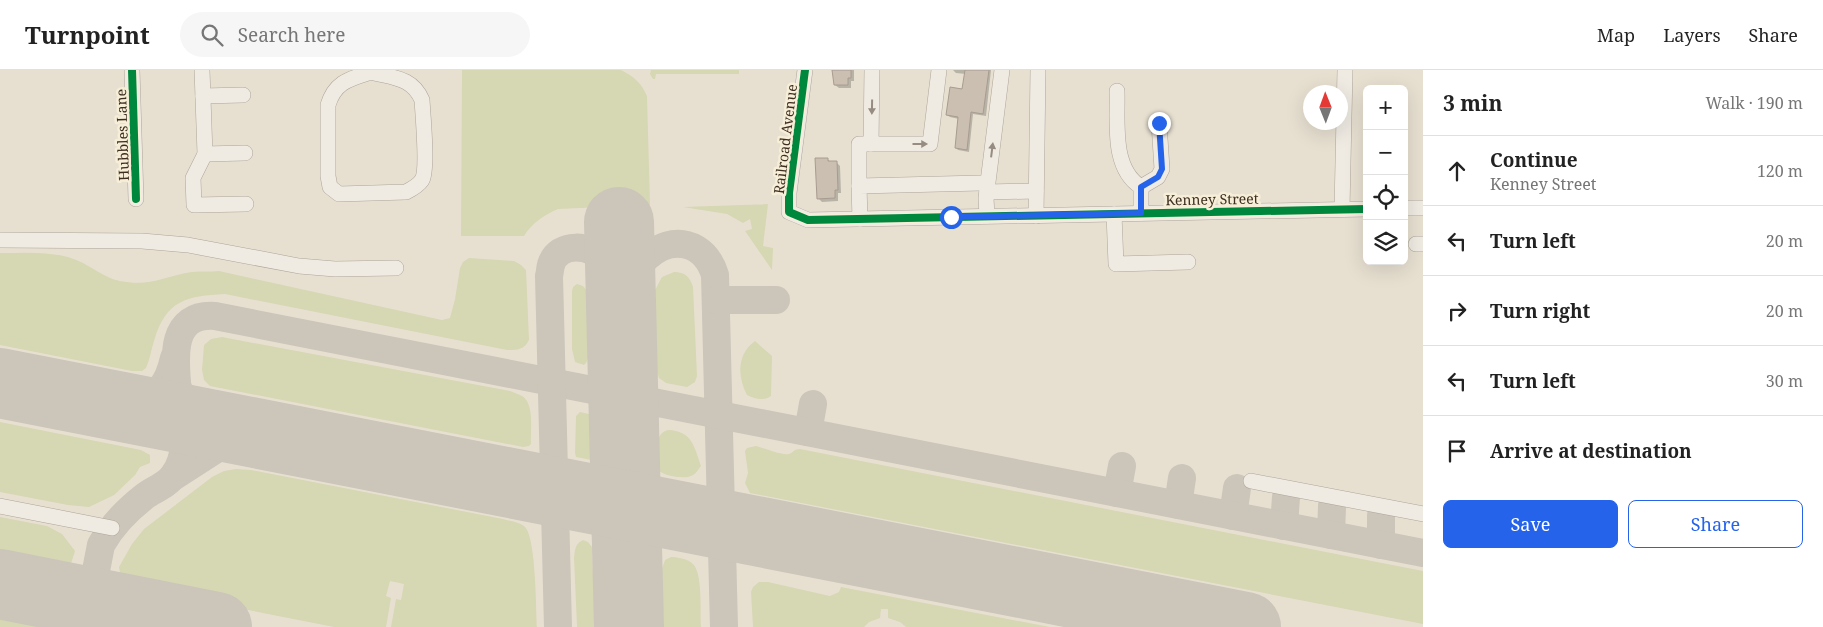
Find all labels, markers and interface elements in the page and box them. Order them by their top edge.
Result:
search box [180,12,530,57]
text: Turnpoint [25,18,150,51]
icon: search [198,21,226,49]
text: Search here [238,22,346,48]
text: Map [1597,23,1635,47]
text: Layers [1663,23,1721,47]
text: Share [1749,23,1798,47]
street label: Railroad Avenue [769,83,801,195]
north arrow [1303,85,1348,130]
map controls [1363,85,1408,265]
button: + [1363,85,1408,130]
street label: Hubbles Lane [111,89,133,181]
text: 3 min [1443,89,1502,117]
text: Walk · 190 m [1706,92,1803,114]
one-way arrow [868,99,876,115]
route end [1148,112,1171,135]
button: − [1363,130,1408,175]
one-way arrow [912,140,928,148]
one-way arrow [988,142,996,158]
text: Continue [1490,147,1578,173]
icon: ahead [1443,157,1471,185]
text: 120 m [1757,160,1803,182]
text: Kenney Street [1490,173,1596,195]
button: locate [1363,175,1408,220]
street label: Kenney Street [1165,189,1259,209]
route start [940,206,963,229]
button: layers [1363,220,1408,265]
icon: left [1443,227,1471,255]
text: Turn left [1490,228,1576,254]
text: 20 m [1766,230,1803,252]
icon: right [1443,297,1471,325]
text: Turn right [1490,298,1590,324]
text: 20 m [1766,300,1803,322]
icon: left [1443,367,1471,395]
text: Turn left [1490,368,1576,394]
text: 30 m [1766,370,1803,392]
icon: arrive [1443,437,1471,465]
text: Arrive at destination [1490,438,1692,464]
button: Save [1443,500,1618,548]
button: Share [1628,500,1803,548]

